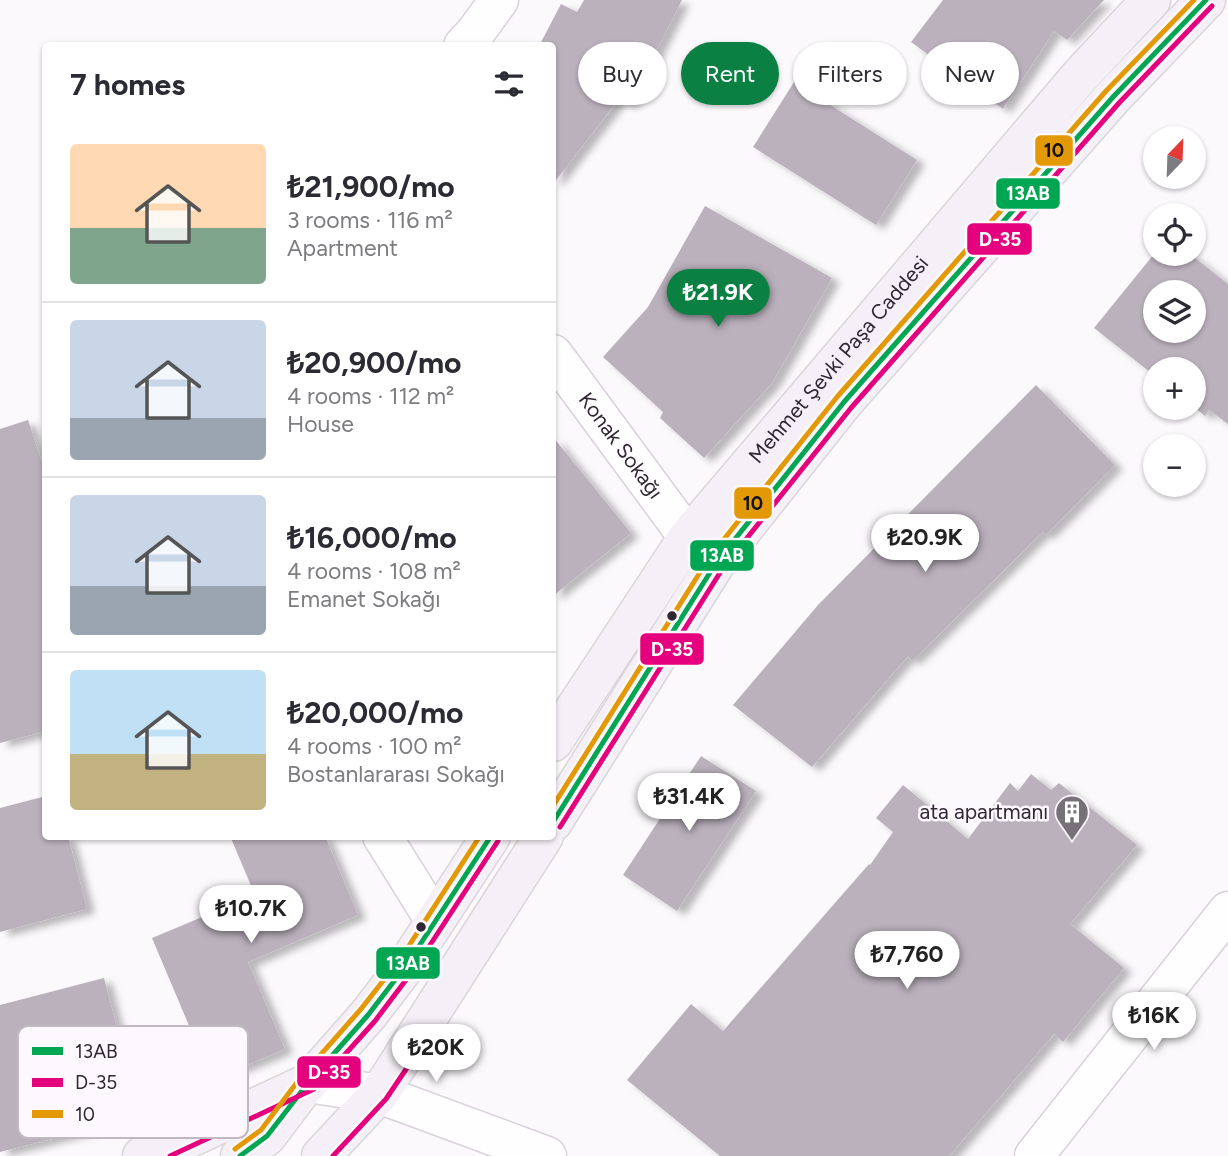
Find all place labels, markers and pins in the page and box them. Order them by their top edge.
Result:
pin: ₺21.9K [661,270,775,329]
pin: ₺20.9K [868,514,982,574]
unlabelled marker [665,609,679,623]
pin: ₺31.4K [632,774,746,833]
building icon: ata apartmanı [1053,793,1091,842]
place label: ata apartmanı [919,799,1048,824]
pin: ₺10.7K [194,886,308,945]
unlabelled marker [414,920,428,934]
pin: ₺7,760 [850,932,964,991]
pin: ₺16K [1113,992,1195,1052]
pin: ₺20K [395,1024,477,1084]

